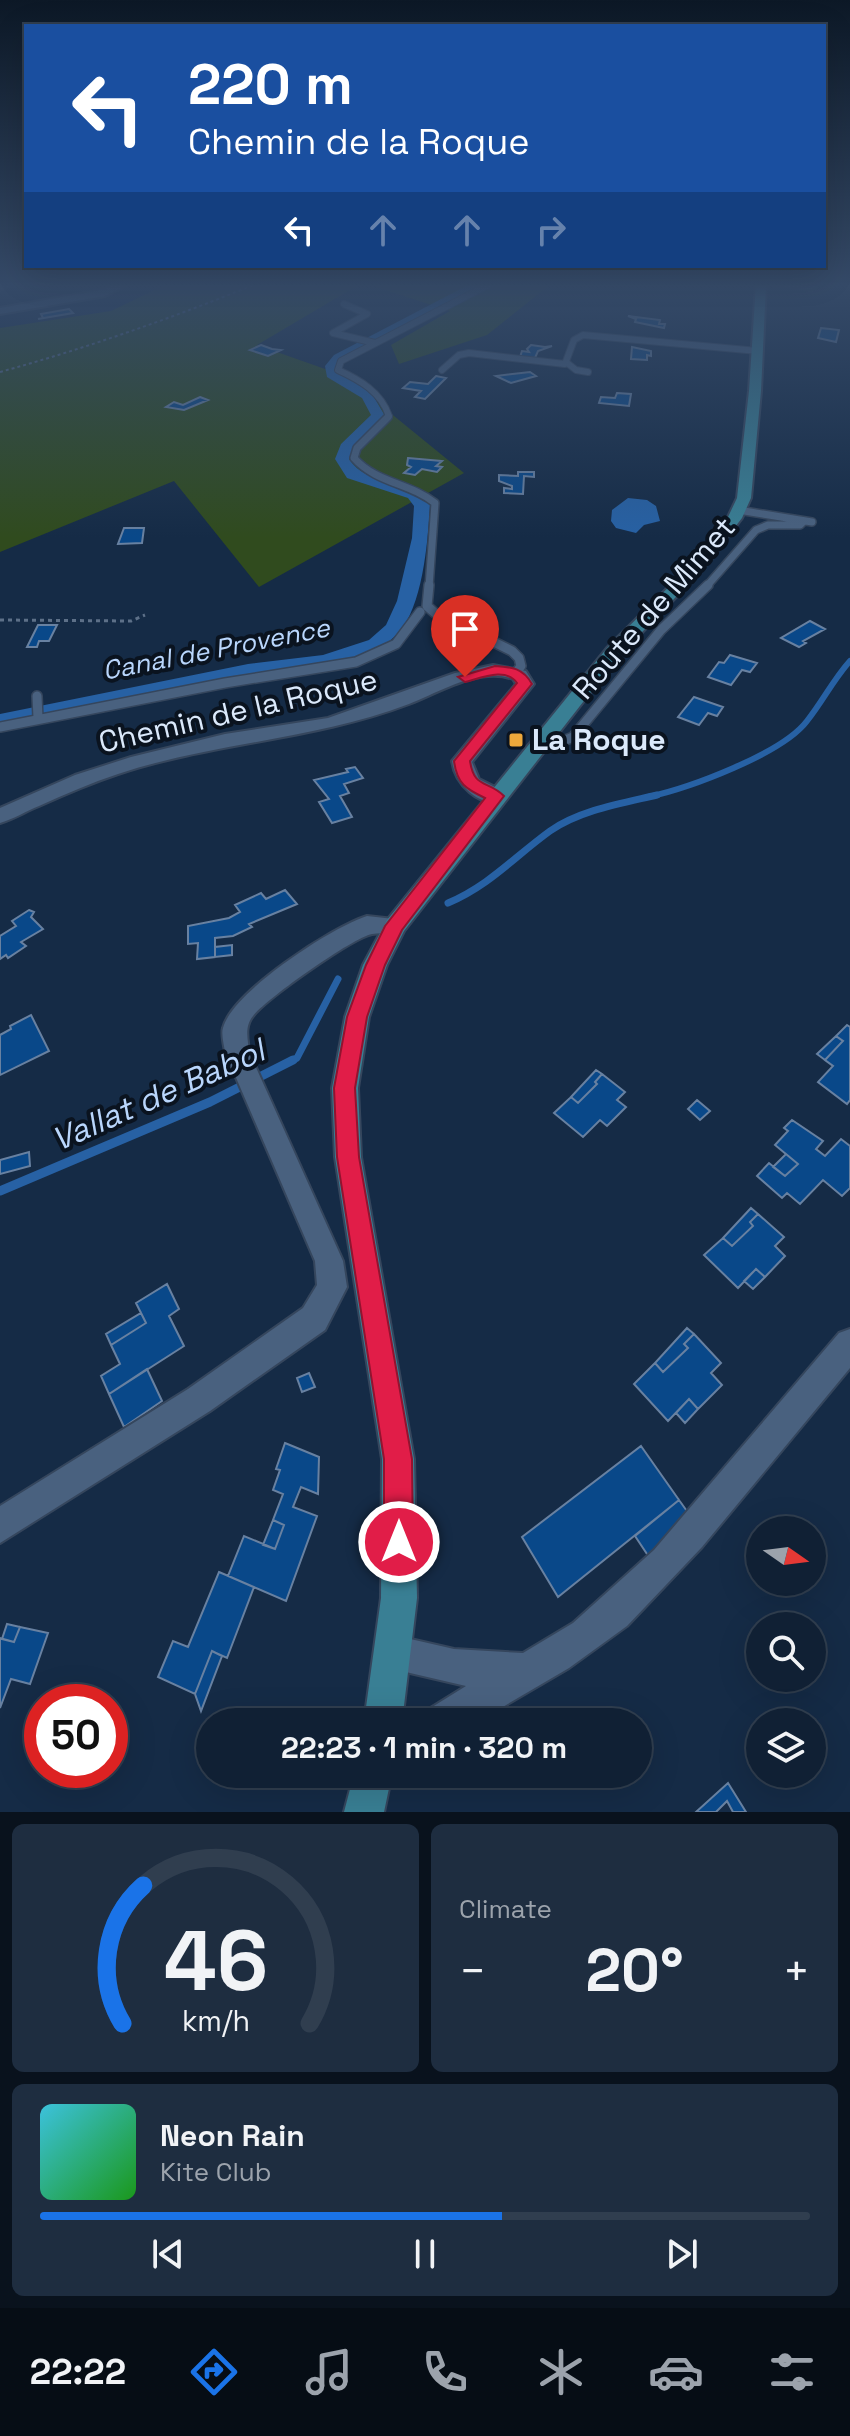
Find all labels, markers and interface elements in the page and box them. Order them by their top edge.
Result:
text: 220 m [188,49,353,120]
icon: left [56,56,160,160]
text: Chemin de la Roque [188,119,530,165]
icon: left [277,208,321,252]
icon: ahead [361,208,405,252]
icon: ahead [445,208,489,252]
icon: right [529,208,573,252]
street label: Route de Mimet [564,508,744,707]
pin [431,595,499,677]
icon: arrive [443,607,487,651]
water label: Canal de Provence [100,610,334,688]
street label: Chemin de la Roque [95,659,381,762]
place label: La Roque [532,720,665,759]
marker: La Roque [507,731,525,749]
water label: Vallat de Babol [45,1029,273,1160]
position arrow [357,1500,441,1584]
north arrow [746,1516,826,1596]
map controls [746,1516,826,1788]
button: search [746,1612,826,1692]
speed limit sign: 50 [24,1684,128,1788]
button: layers [746,1708,826,1788]
text: 22:23 · 1 min · 320 m [281,1728,567,1767]
text: Climate [459,1892,552,1926]
text: 46 [163,1908,268,2014]
text: 20° [585,1932,684,2009]
text: − [459,1943,486,1999]
text: + [783,1943,810,1999]
text: km/h [181,2003,250,2039]
text: Neon Rain [160,2116,305,2155]
text: Kite Club [160,2155,272,2189]
icon: previous [146,2232,190,2276]
icon: pause [403,2232,447,2276]
icon: next [660,2232,704,2276]
icon: directions [186,2344,242,2400]
icon: music [301,2344,357,2400]
icon: phone [417,2344,473,2400]
icon: climate [533,2344,589,2400]
icon: car [648,2344,704,2400]
icon: filters [764,2344,820,2400]
text: 22:22 [30,2349,126,2395]

